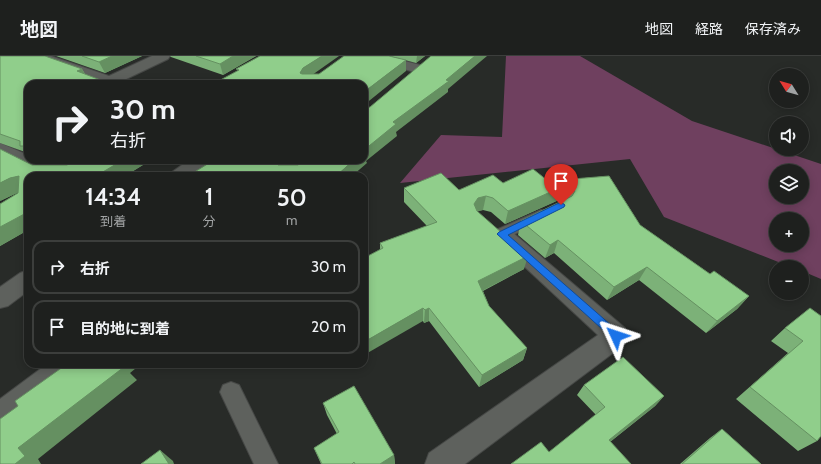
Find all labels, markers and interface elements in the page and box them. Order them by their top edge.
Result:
text: 地図 [20,18,58,41]
text: 地図 [645,20,673,38]
text: 経路 [695,20,723,38]
text: 保存済み [745,20,801,38]
north arrow [769,68,809,108]
map controls [769,68,809,300]
text: 30 m [110,92,176,126]
icon: right [44,96,96,148]
button: sound [769,116,809,156]
text: 右折 [110,130,146,152]
pin [544,164,578,205]
button: layers [769,164,809,204]
icon: arrive [550,170,572,192]
text: 14:34 [85,182,141,211]
text: 1 [205,182,213,211]
text: 50 [277,183,307,212]
text: m [286,212,297,228]
button: + [769,212,809,252]
text: 到着 [100,213,126,229]
text: 分 [202,213,215,229]
icon: right [46,256,68,278]
text: 30 m [311,258,346,276]
text: 右折 [80,260,110,278]
button: − [769,260,809,300]
position arrow [595,315,637,357]
icon: arrive [46,316,68,338]
text: 20 m [311,318,346,336]
text: 目的地に到着 [80,320,170,338]

